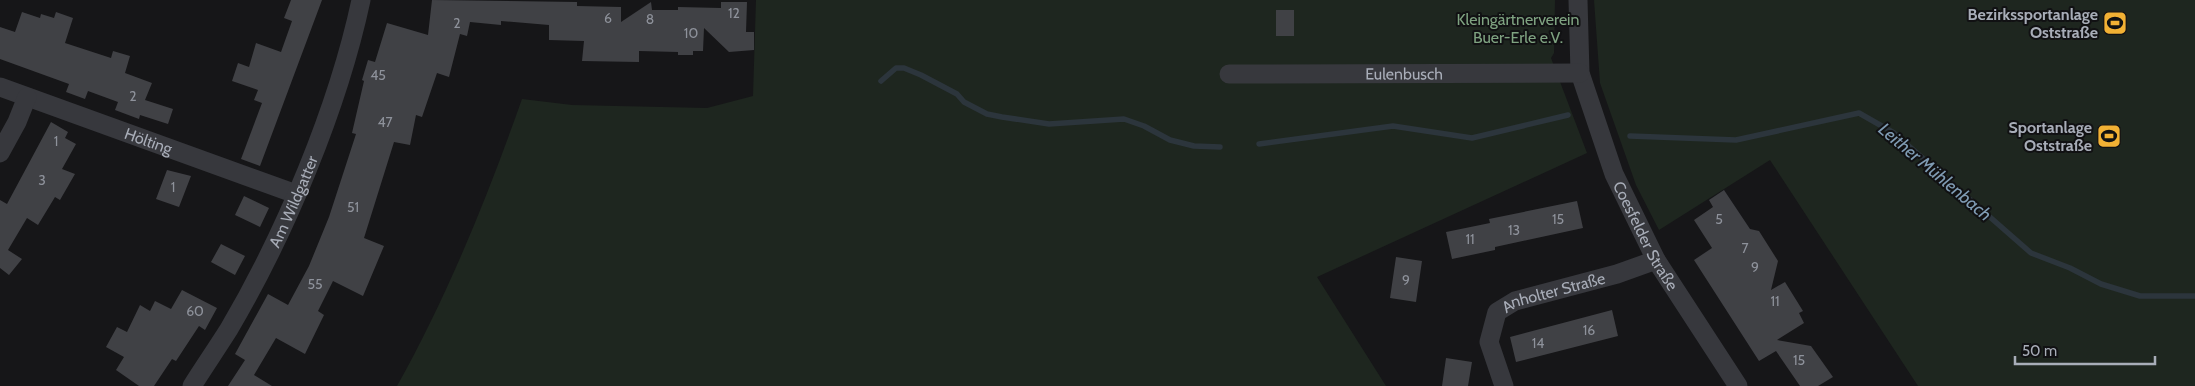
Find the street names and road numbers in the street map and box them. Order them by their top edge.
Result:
street label: Eulenbusch [1365,64,1443,84]
street label: Hölting [122,124,176,159]
street label: Am Wildgatter [265,152,322,250]
street label: Coesfelder Straße [1609,178,1682,294]
street label: Anholter Straße [1498,269,1607,317]

